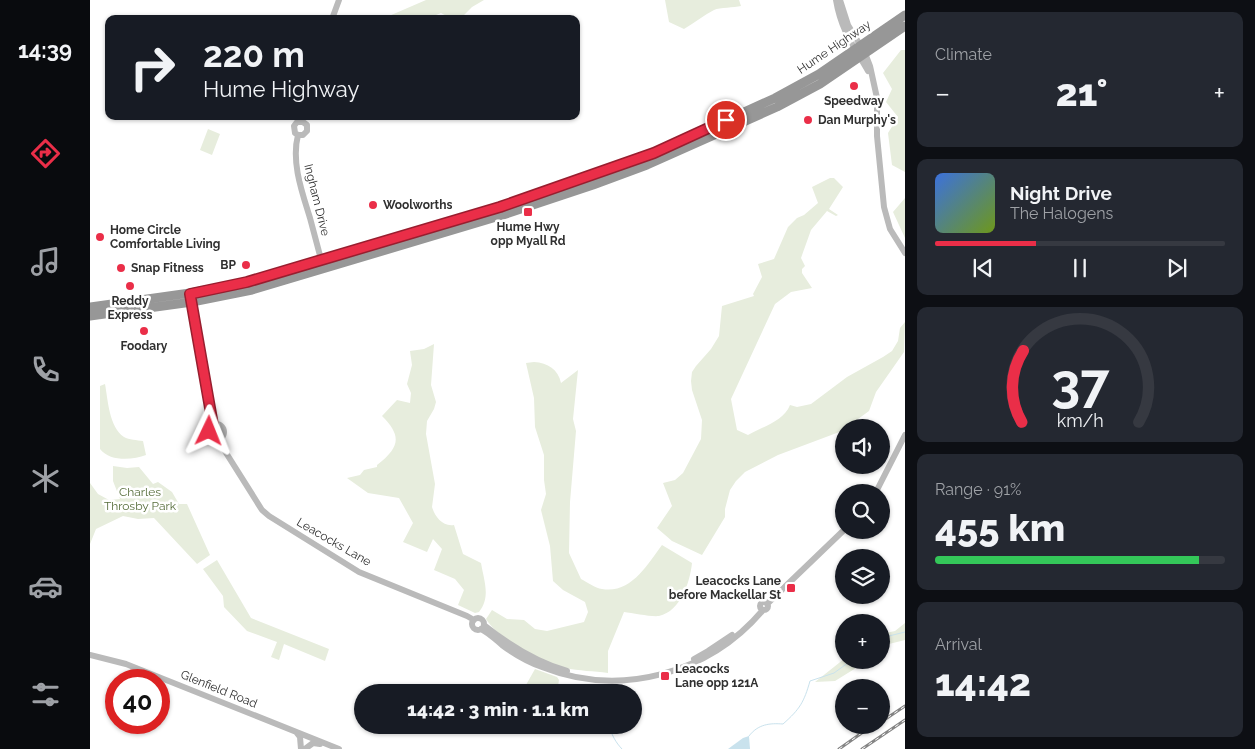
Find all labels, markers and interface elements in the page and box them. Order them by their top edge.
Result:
street label: Hume Highway [795,17,874,77]
text: 220 m [203,34,305,75]
icon: right [120,35,185,100]
text: 14:39 [18,37,72,63]
text: Climate [935,45,992,64]
text: 21° [1056,70,1108,115]
text: Hume Highway [203,76,359,102]
text: − [935,77,950,110]
text: + [1213,77,1225,110]
marker: Speedway [848,80,860,92]
place label: Speedway [824,94,884,108]
pin [705,99,747,141]
icon: arrive [712,106,740,134]
place label: Dan Murphy's [818,113,896,127]
marker: Dan Murphy's [802,114,814,126]
icon: directions [28,136,63,171]
street label: Ingham Drive [301,163,333,237]
text: Night Drive [1010,182,1112,204]
place label: Woolworths [383,198,452,212]
marker: Woolworths [367,199,379,211]
text: The Halogens [1010,204,1113,223]
marker: Hume Hwy opp Myall Rd [522,206,534,218]
place label: Hume Hwy opp Myall Rd [491,220,566,248]
place label: Home Circle Comfortable Living [110,223,220,251]
marker: Home Circle Comfortable Living [94,231,106,243]
icon: music [28,244,63,279]
icon: previous [969,254,997,282]
icon: pause [1066,254,1094,282]
icon: next [1163,254,1191,282]
place label: BP [220,258,237,272]
marker: BP [240,259,252,271]
place label: Snap Fitness [131,261,204,275]
marker: Snap Fitness [115,262,127,274]
marker: Reddy Express [124,280,136,292]
place label: Reddy Express [108,294,152,322]
marker: Foodary [138,325,150,337]
place label: Foodary [121,339,168,353]
icon: phone [28,352,63,387]
text: 37 [1051,352,1110,413]
position arrow [182,404,234,456]
text: km/h [1056,410,1104,431]
map controls [835,419,890,734]
button: sound [835,419,890,474]
icon: climate [28,461,63,496]
text: Range · 91% [935,480,1022,499]
button: search [835,484,890,539]
park label: Charles Throsby Park [104,485,177,513]
text: 455 km [935,505,1065,550]
street label: Leacocks Lane [294,515,374,569]
button: layers [835,549,890,604]
icon: car [28,569,63,604]
place label: Leacocks Lane before Mackellar St [669,574,781,602]
marker: Leacocks Lane before Mackellar St [785,582,797,594]
button: + [835,614,890,669]
text: Arrival [935,635,982,654]
text: 14:42 [935,660,1031,705]
place label: Leacocks Lane opp 121A [675,662,759,690]
street label: Glenfield Road [179,667,259,711]
speed limit sign: 40 [105,669,170,734]
marker: Leacocks Lane opp 121A [659,670,671,682]
icon: filters [28,677,63,712]
button: − [835,679,890,734]
text: 14:42 · 3 min · 1.1 km [407,698,589,720]

